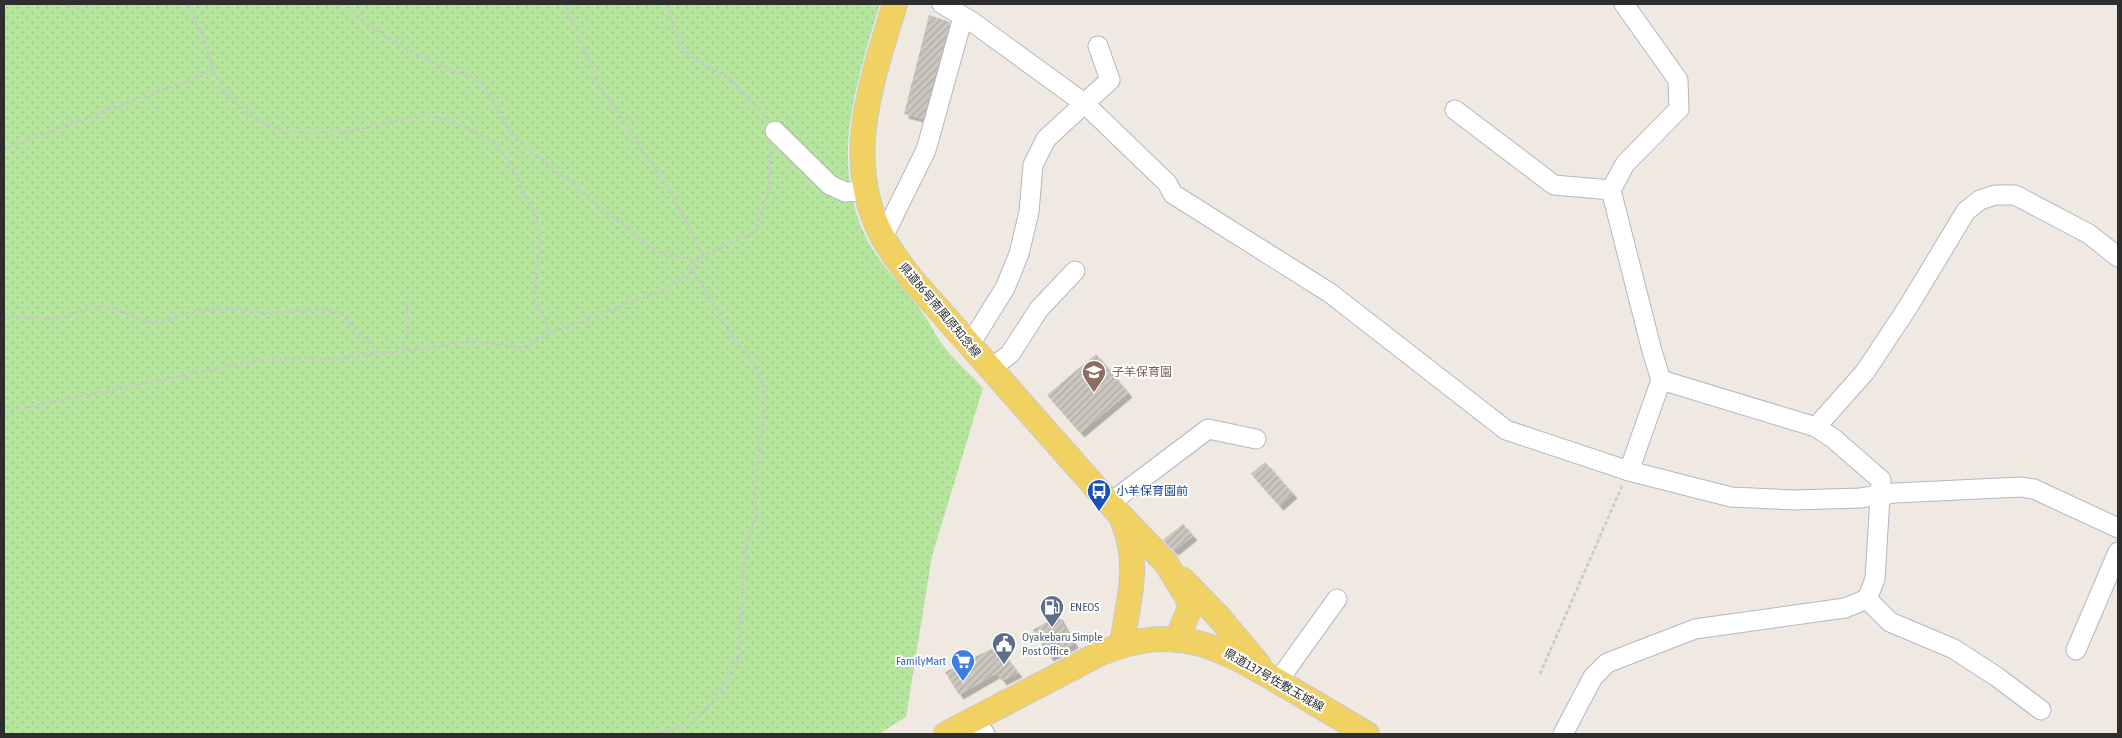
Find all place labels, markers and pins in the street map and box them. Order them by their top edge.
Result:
school or university icon: 子羊保育園 [1081,359,1107,393]
place label: 子羊保育園 [1112,365,1172,379]
bus stop icon: 小羊保育園前 [1086,478,1112,512]
place label: 小羊保育園前 [1116,484,1188,498]
fuel station icon: ENEOS [1039,594,1065,628]
place label: ENEOS [1070,600,1099,614]
place label: Oyakebaru Simple Post Office [1022,630,1103,658]
public building icon: Oyakebaru Simple Post Office [991,631,1017,665]
supermarket icon: FamilyMart [950,648,976,682]
place label: FamilyMart [896,654,947,668]

